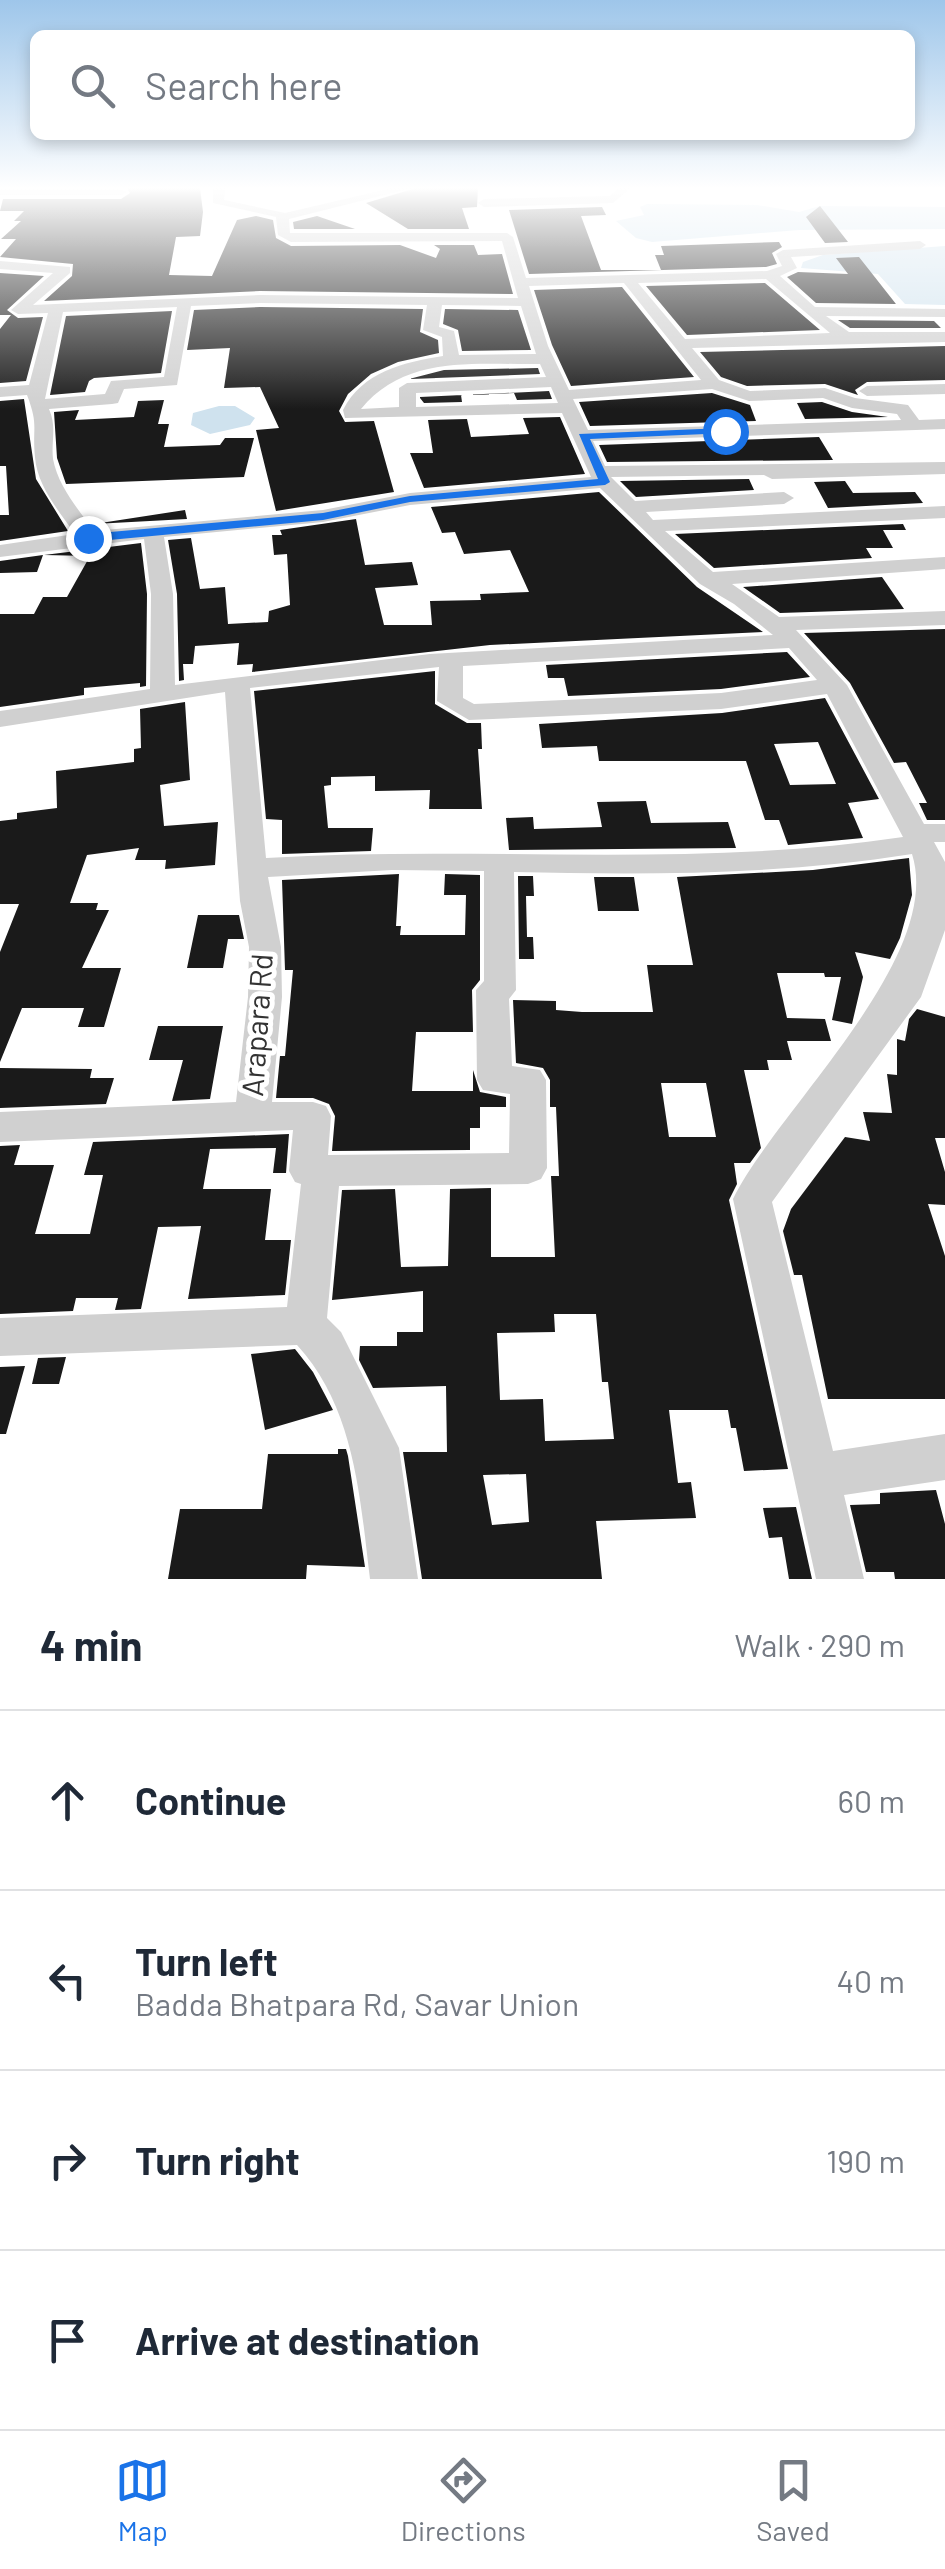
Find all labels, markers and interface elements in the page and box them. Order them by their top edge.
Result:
search box [30,30,915,140]
icon: search [65,58,120,113]
text: Search here [145,62,343,108]
route start [703,409,749,455]
route end [66,516,112,562]
street label: Arapara Rd [233,952,279,1098]
text: 4 min [40,1619,143,1669]
text: Walk · 290 m [734,1625,905,1663]
icon: ahead [40,1773,95,1828]
text: Continue [135,1777,286,1823]
text: 60 m [838,1781,905,1819]
text: Turn left [135,1938,278,1984]
icon: left [40,1953,95,2008]
text: 40 m [836,1961,905,1999]
text: Badda Bhatpara Rd, Savar Union [135,1984,579,2022]
icon: right [40,2133,95,2188]
text: Turn right [135,2137,300,2183]
text: 190 m [826,2141,905,2179]
icon: arrive [40,2313,95,2368]
text: Arrive at destination [135,2317,480,2363]
tab: Map [115,2453,170,2547]
tab: Directions [401,2453,526,2547]
tab: Saved [756,2453,830,2547]

